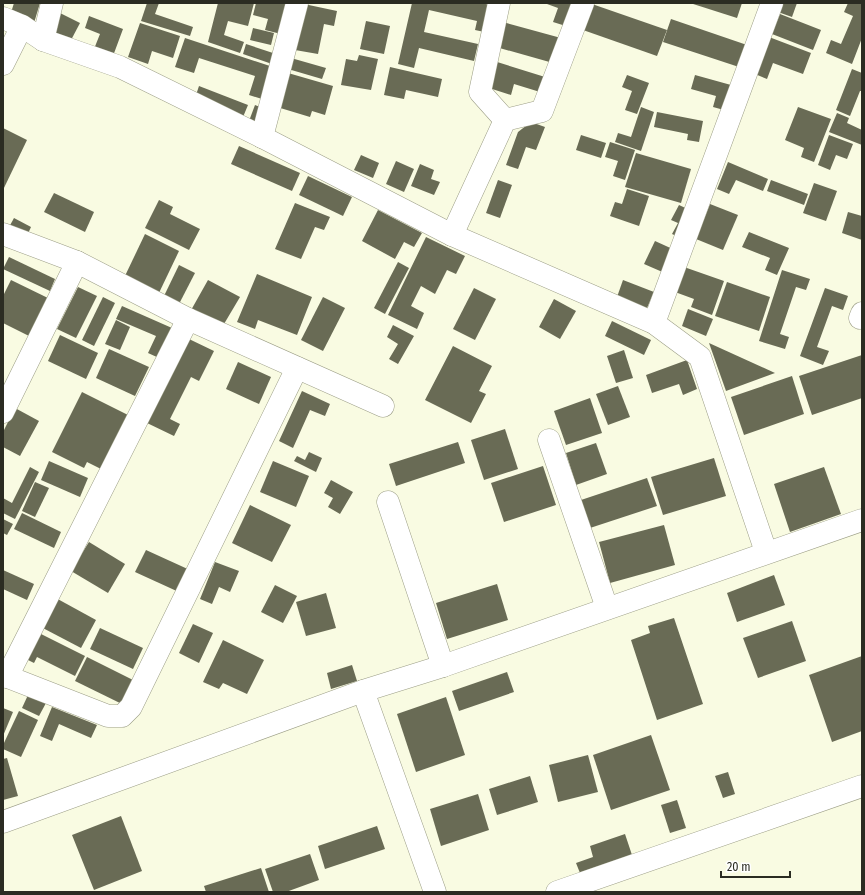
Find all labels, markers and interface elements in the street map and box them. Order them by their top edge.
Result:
scale bar [721,853,790,879]
text: 20 m [727,860,751,874]

